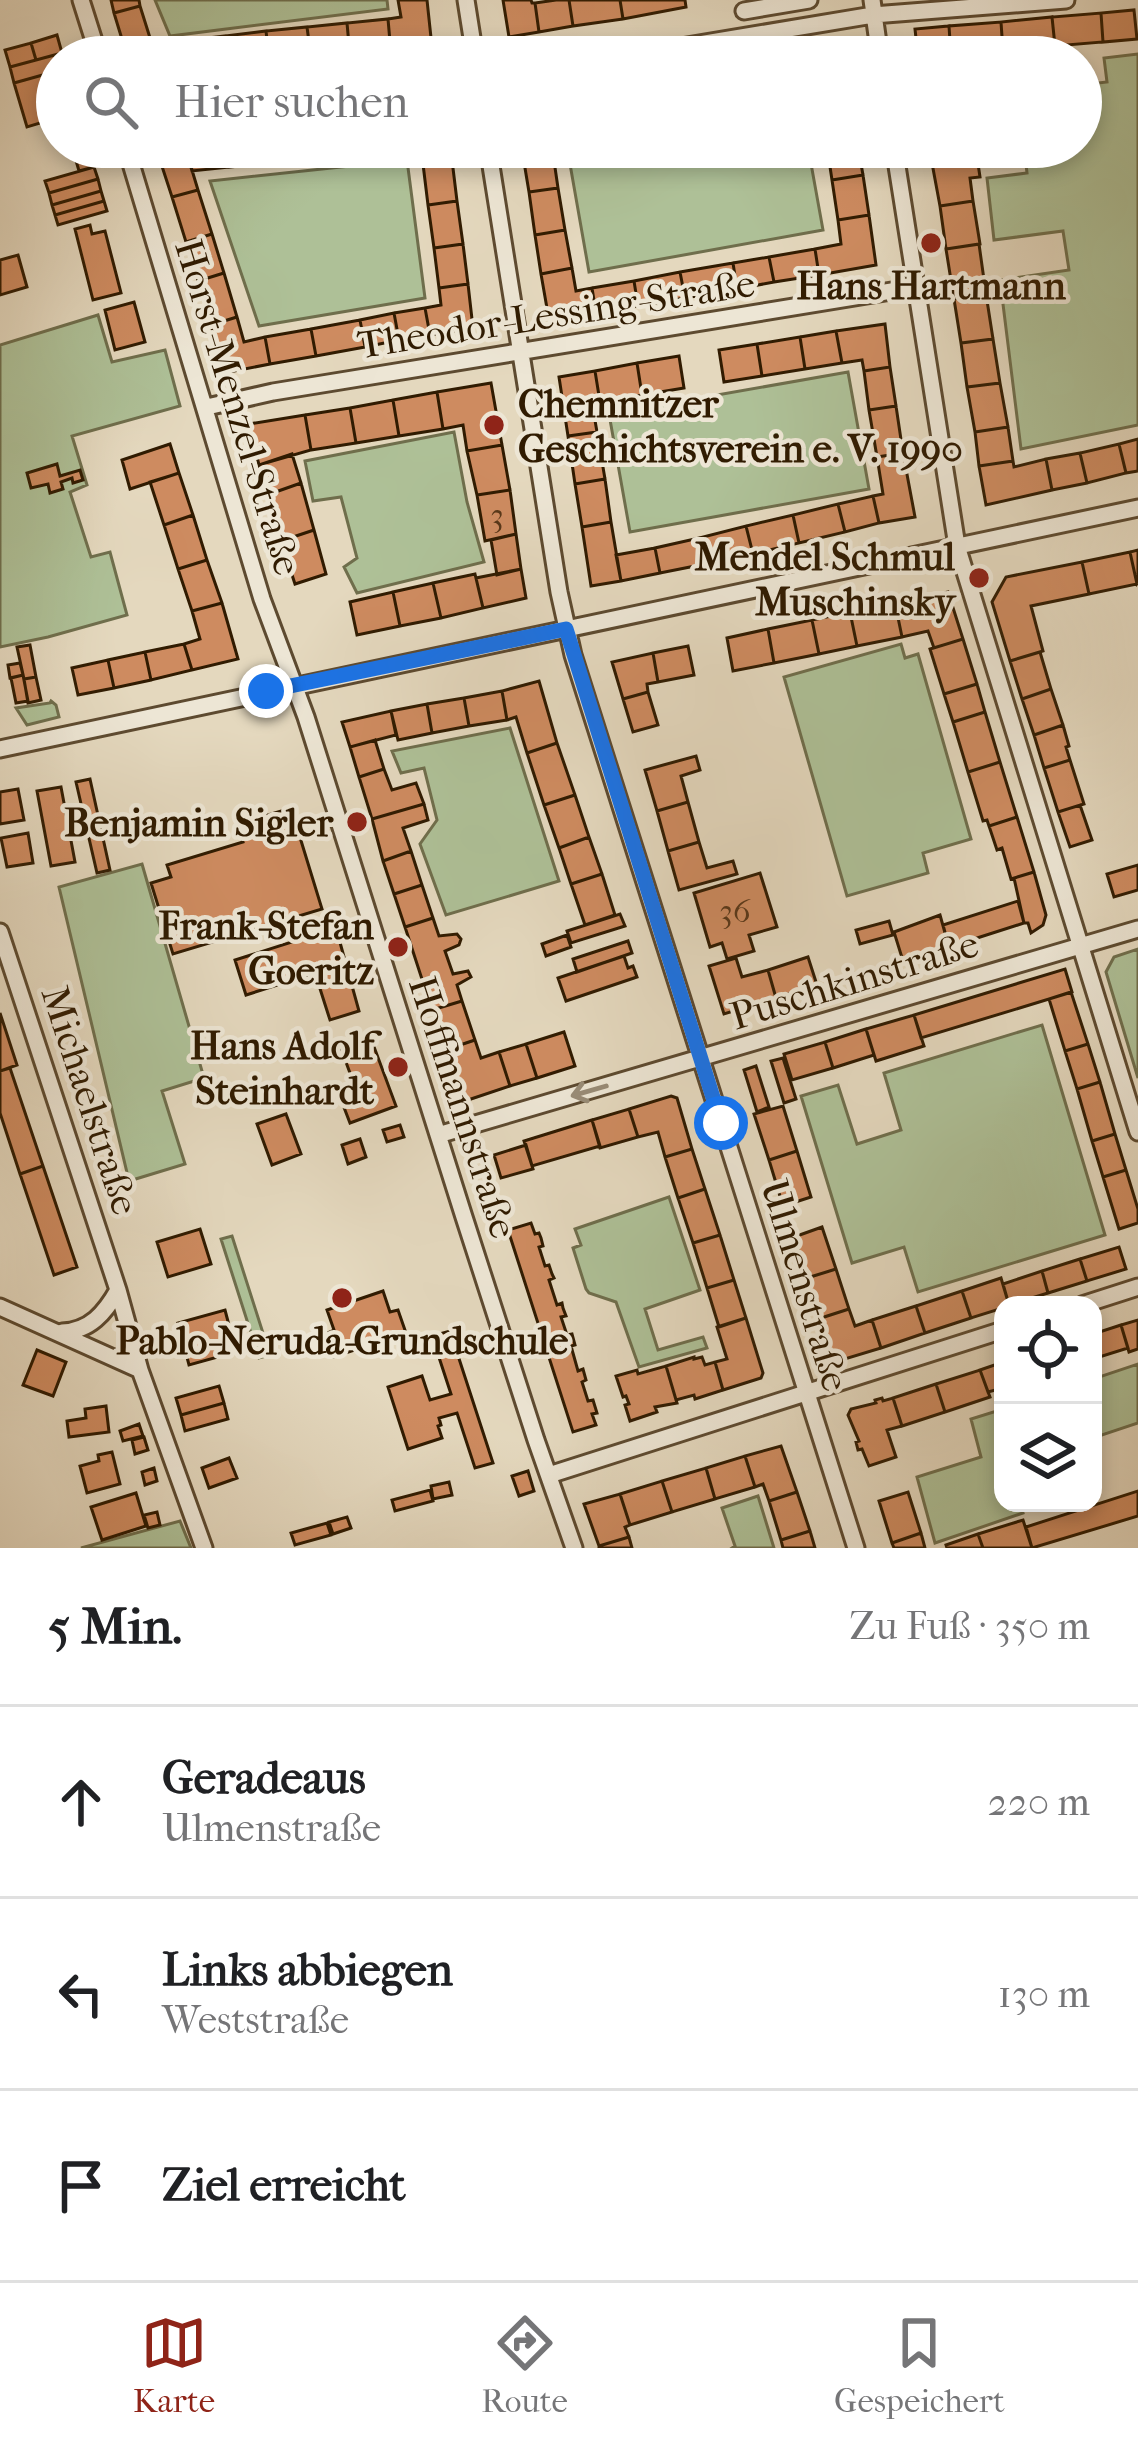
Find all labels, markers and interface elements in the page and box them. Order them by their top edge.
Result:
search box [36,36,1102,168]
icon: search [78,69,144,135]
text: Hier suchen [174,76,409,129]
marker: Hans Hartmann [918,230,944,256]
street label: Horst-Menzel-Straße [165,234,311,581]
street label: Theodor-Lessing-Straße [354,260,758,368]
place label: Hans Hartmann [796,263,1066,309]
place label: Chemnitzer Geschichtsverein e. V. 1990 [518,381,963,472]
marker: Chemnitzer Geschichtsverein e. V. 1990 [481,412,507,438]
house number: 3 [490,496,504,535]
place label: Mendel Schmul Muschinsky [694,534,957,625]
marker: Mendel Schmul Muschinsky [966,565,992,591]
route end [239,664,293,718]
place label: Benjamin Sigler [64,800,334,846]
marker: Benjamin Sigler [344,809,370,835]
house number: 36 [719,892,751,931]
place label: Frank-Stefan Goeritz [159,903,374,994]
street label: Puschkinstraße [725,920,984,1039]
marker: Frank-Stefan Goeritz [385,934,411,960]
street label: Hoffmannstraße [399,971,527,1244]
street label: Michaelstraße [31,980,149,1220]
place label: Hans Adolf Steinhardt [190,1023,382,1114]
marker: Hans Adolf Steinhardt [385,1054,411,1080]
one-way arrow [571,1081,609,1103]
route start [694,1096,748,1150]
street label: Ulmenstraße [751,1174,859,1397]
marker: Pablo-Neruda-Grundschule [329,1285,355,1311]
map controls [994,1296,1102,1512]
button: locate [994,1296,1102,1404]
place label: Pablo-Neruda-Grundschule [116,1318,568,1364]
button: layers [994,1404,1102,1512]
text: 5 Min. [48,1596,182,1656]
text: Zu Fuß · 350 m [849,1603,1090,1649]
text: Geradeaus [162,1752,366,1805]
icon: ahead [48,1769,114,1835]
text: 220 m [988,1779,1090,1825]
text: Ulmenstraße [162,1805,381,1851]
text: Links abbiegen [162,1944,453,1997]
icon: left [48,1961,114,2027]
text: 130 m [998,1971,1090,2017]
text: Weststraße [162,1997,349,2043]
icon: arrive [48,2153,114,2219]
text: Ziel erreicht [162,2159,406,2212]
tab: Karte [133,2310,215,2421]
tab: Route [481,2310,568,2421]
tab: Gespeichert [834,2310,1005,2421]

